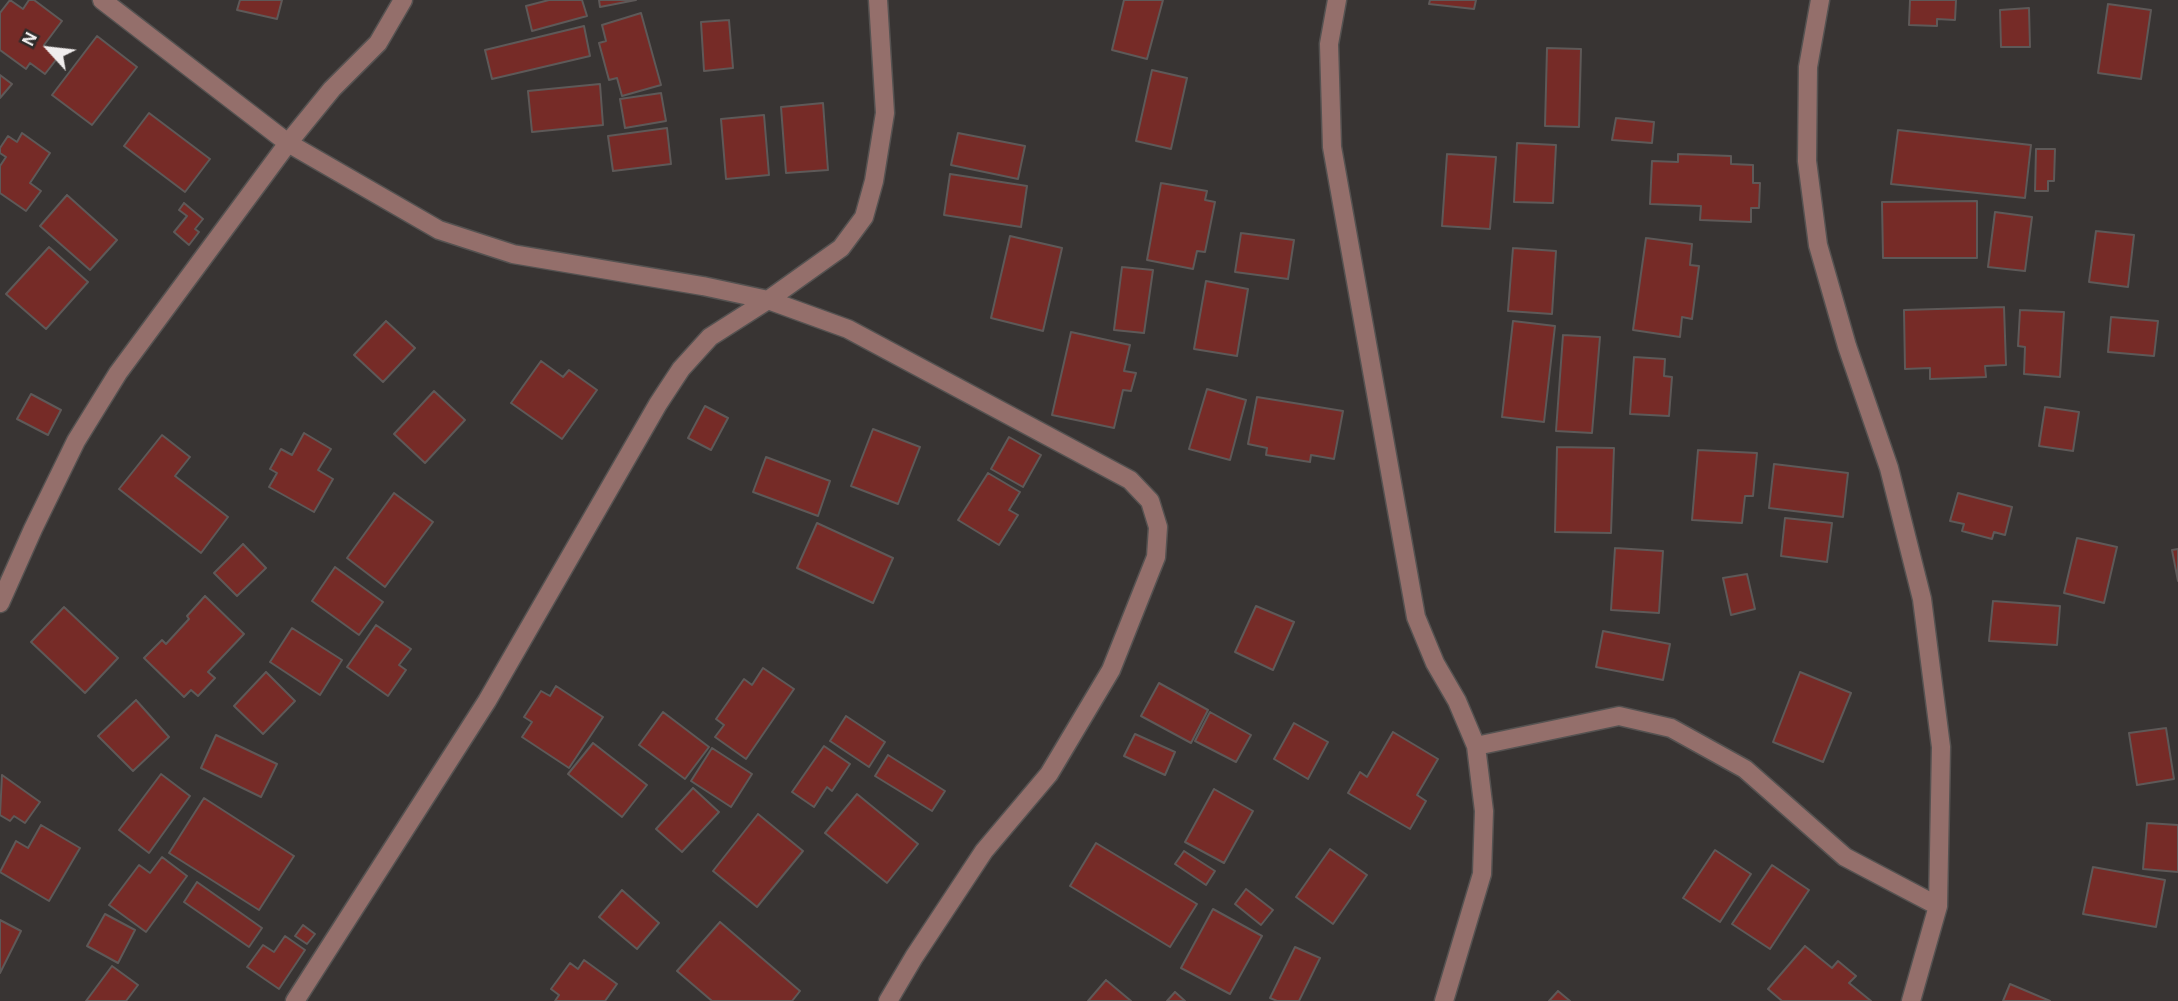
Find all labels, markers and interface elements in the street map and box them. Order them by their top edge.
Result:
north arrow [14,14,84,84]
text: N [18,29,41,49]

